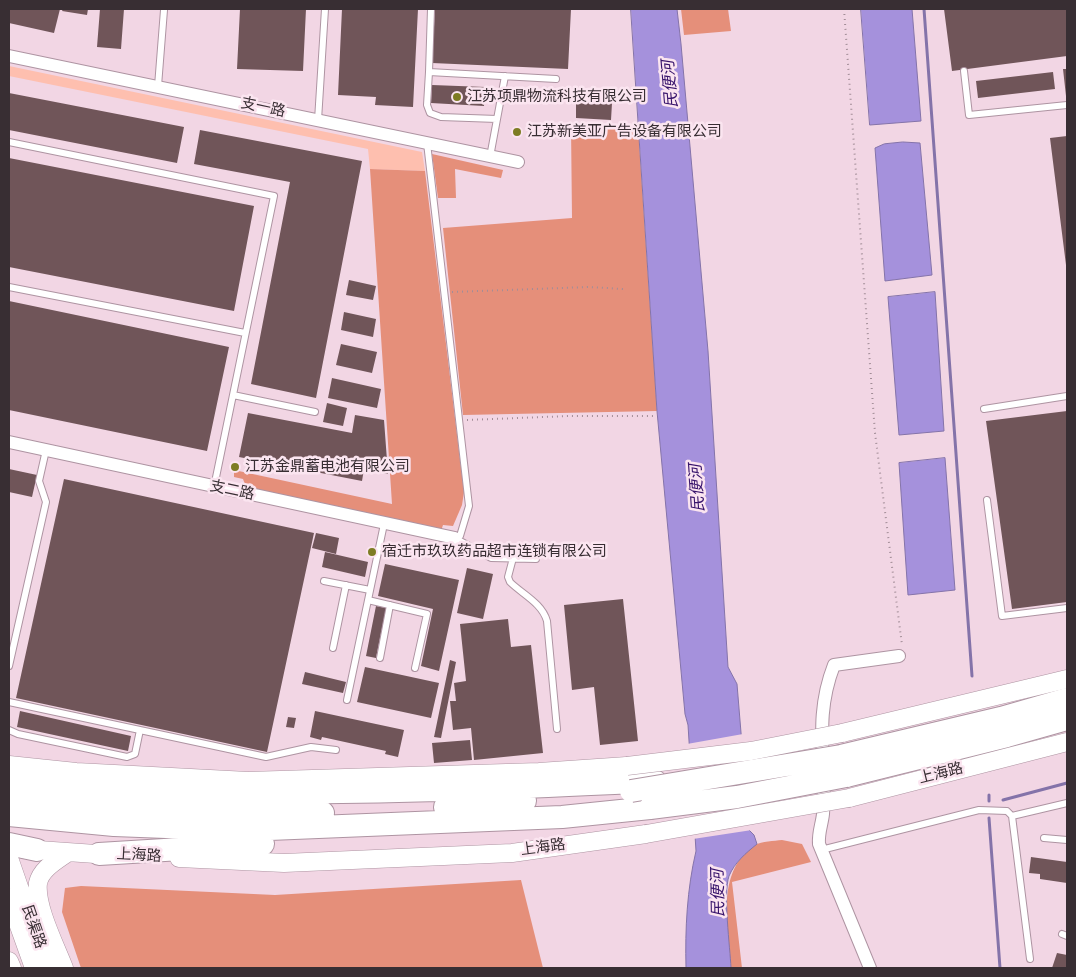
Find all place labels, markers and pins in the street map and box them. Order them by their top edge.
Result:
place label: 江苏项鼎物流科技有限公司 [467,88,647,106]
marker: 江苏项鼎物流科技有限公司 [451,91,463,103]
place label: 江苏新美亚广告设备有限公司 [527,123,722,141]
marker: 江苏新美亚广告设备有限公司 [511,126,523,138]
place label: 江苏金鼎蓄电池有限公司 [245,458,410,476]
marker: 江苏金鼎蓄电池有限公司 [229,461,241,473]
place label: 宿迁市玖玖药品超市连锁有限公司 [382,543,607,561]
marker: 宿迁市玖玖药品超市连锁有限公司 [366,546,378,558]

